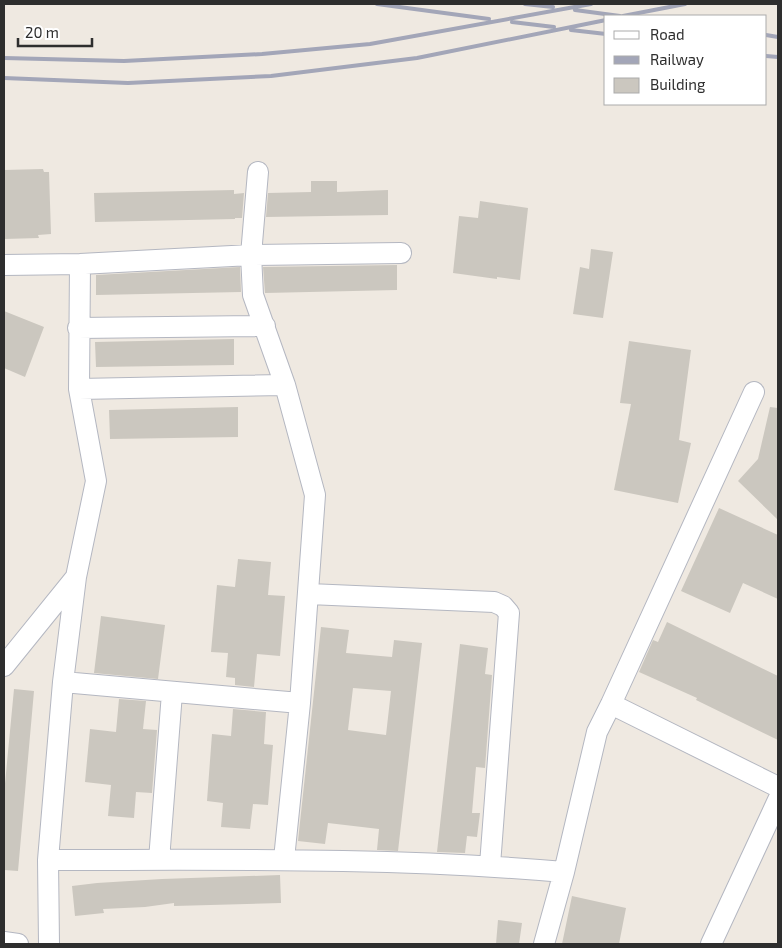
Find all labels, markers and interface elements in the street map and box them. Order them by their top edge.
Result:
scale bar [18,15,91,47]
legend [604,15,767,105]
text: 20 m [25,23,59,41]
text: Road [650,25,685,43]
text: Railway [650,50,704,68]
text: Building [650,75,706,93]

